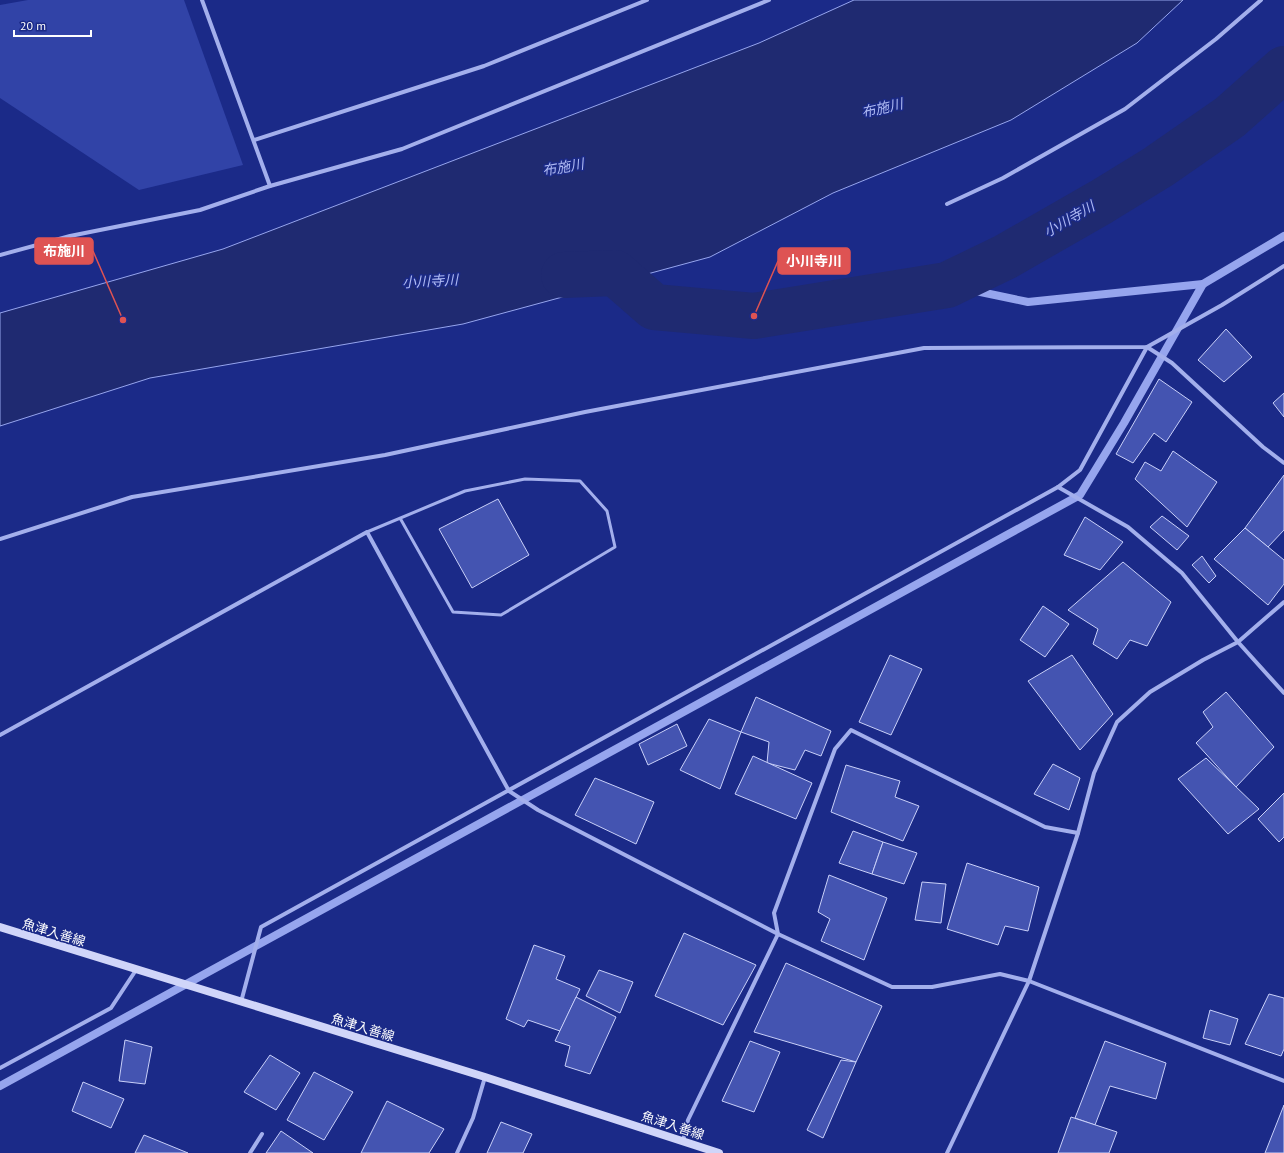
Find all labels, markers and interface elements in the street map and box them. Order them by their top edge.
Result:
scale bar [14,12,91,38]
text: 20 m [20,18,46,33]
water label: 布施川 [860,94,906,121]
water label: 布施川 [541,154,587,180]
water label: 小川寺川 [1040,196,1099,241]
callout: 布施川 [35,238,93,264]
text: 布施川 [43,242,85,260]
callout: 小川寺川 [778,248,850,274]
text: 小川寺川 [786,252,842,270]
water label: 小川寺川 [402,270,460,291]
street label: 魚津入善線 [20,915,87,950]
street label: 魚津入善線 [329,1010,396,1045]
street label: 魚津入善線 [639,1107,706,1144]

